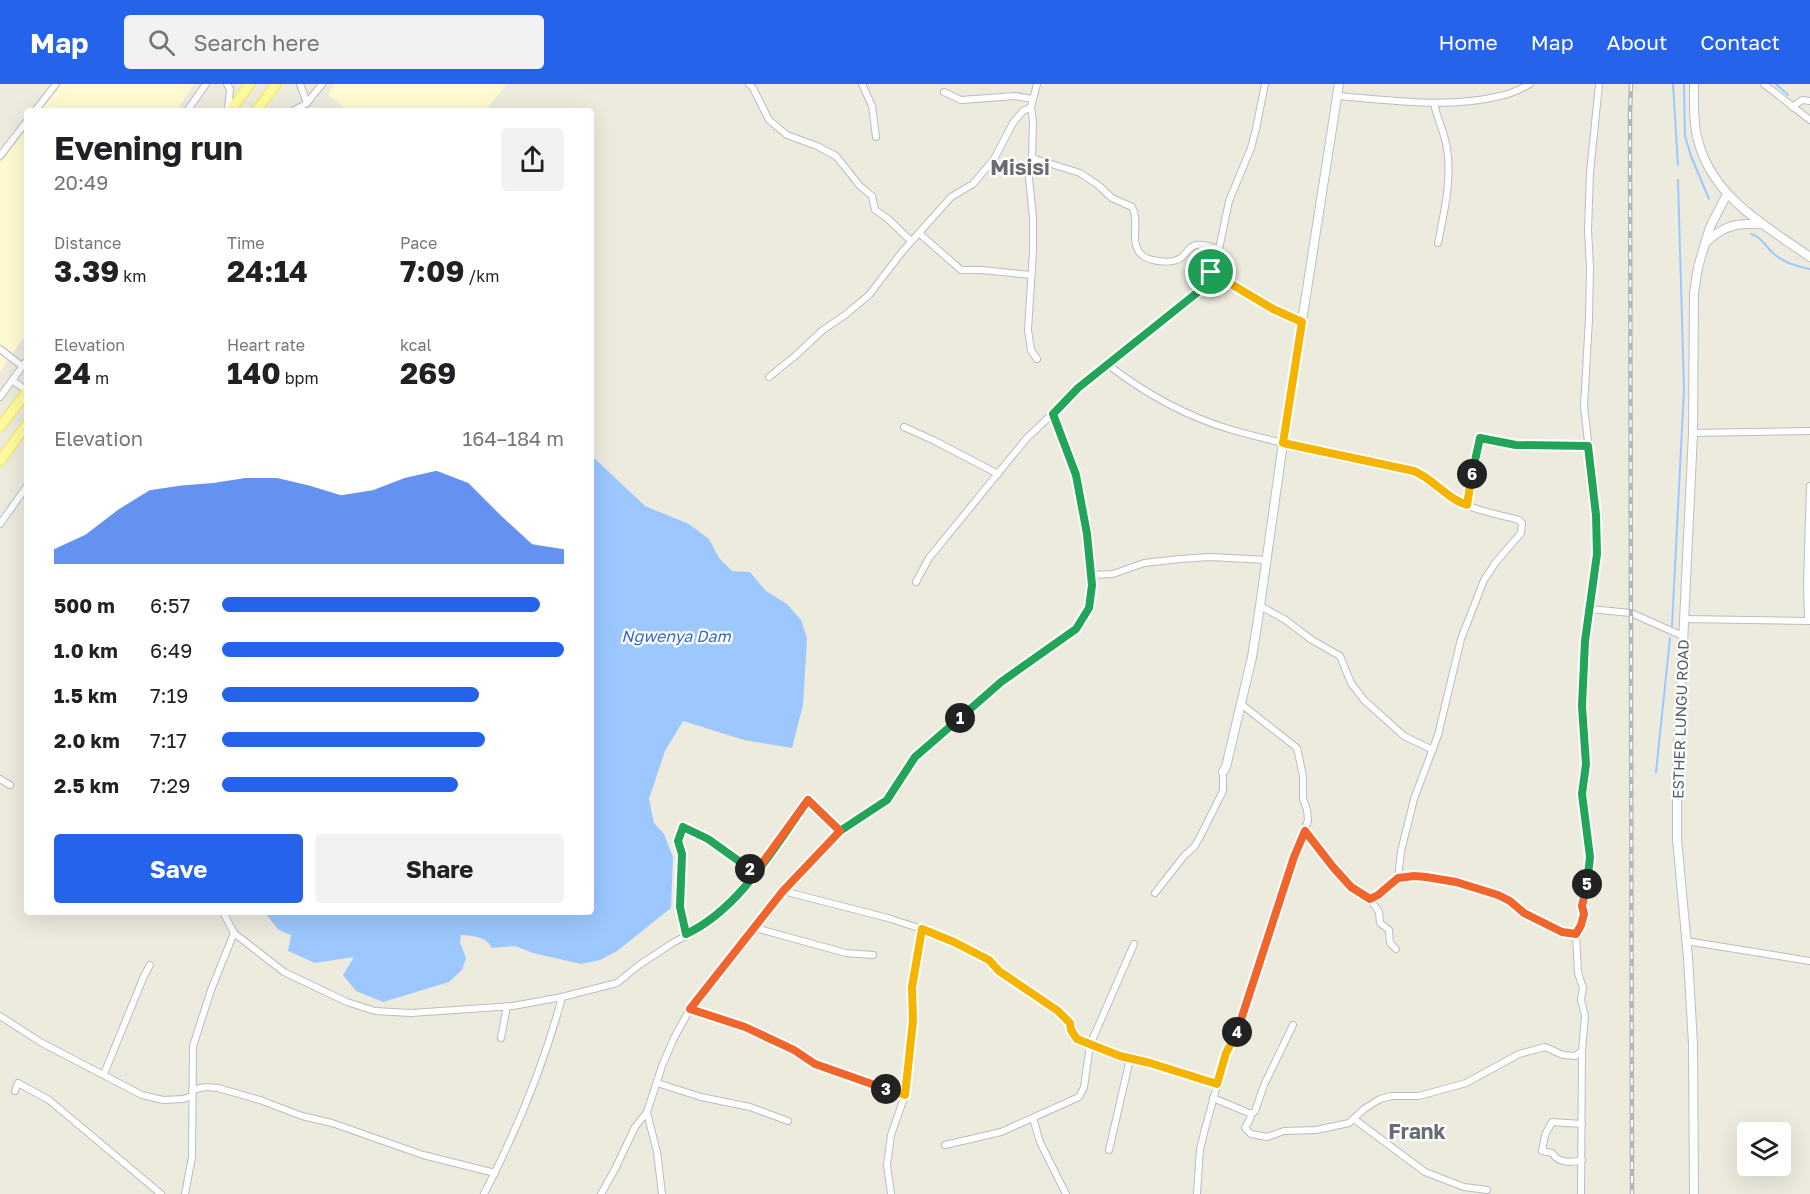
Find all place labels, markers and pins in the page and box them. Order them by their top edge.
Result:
pin [1185,246,1236,297]
pin: 6 [1457,459,1487,489]
pin: 1 [945,703,975,733]
pin: 2 [735,854,765,884]
pin: 5 [1572,869,1602,899]
pin: 4 [1222,1017,1252,1047]
pin: 3 [871,1074,901,1104]

